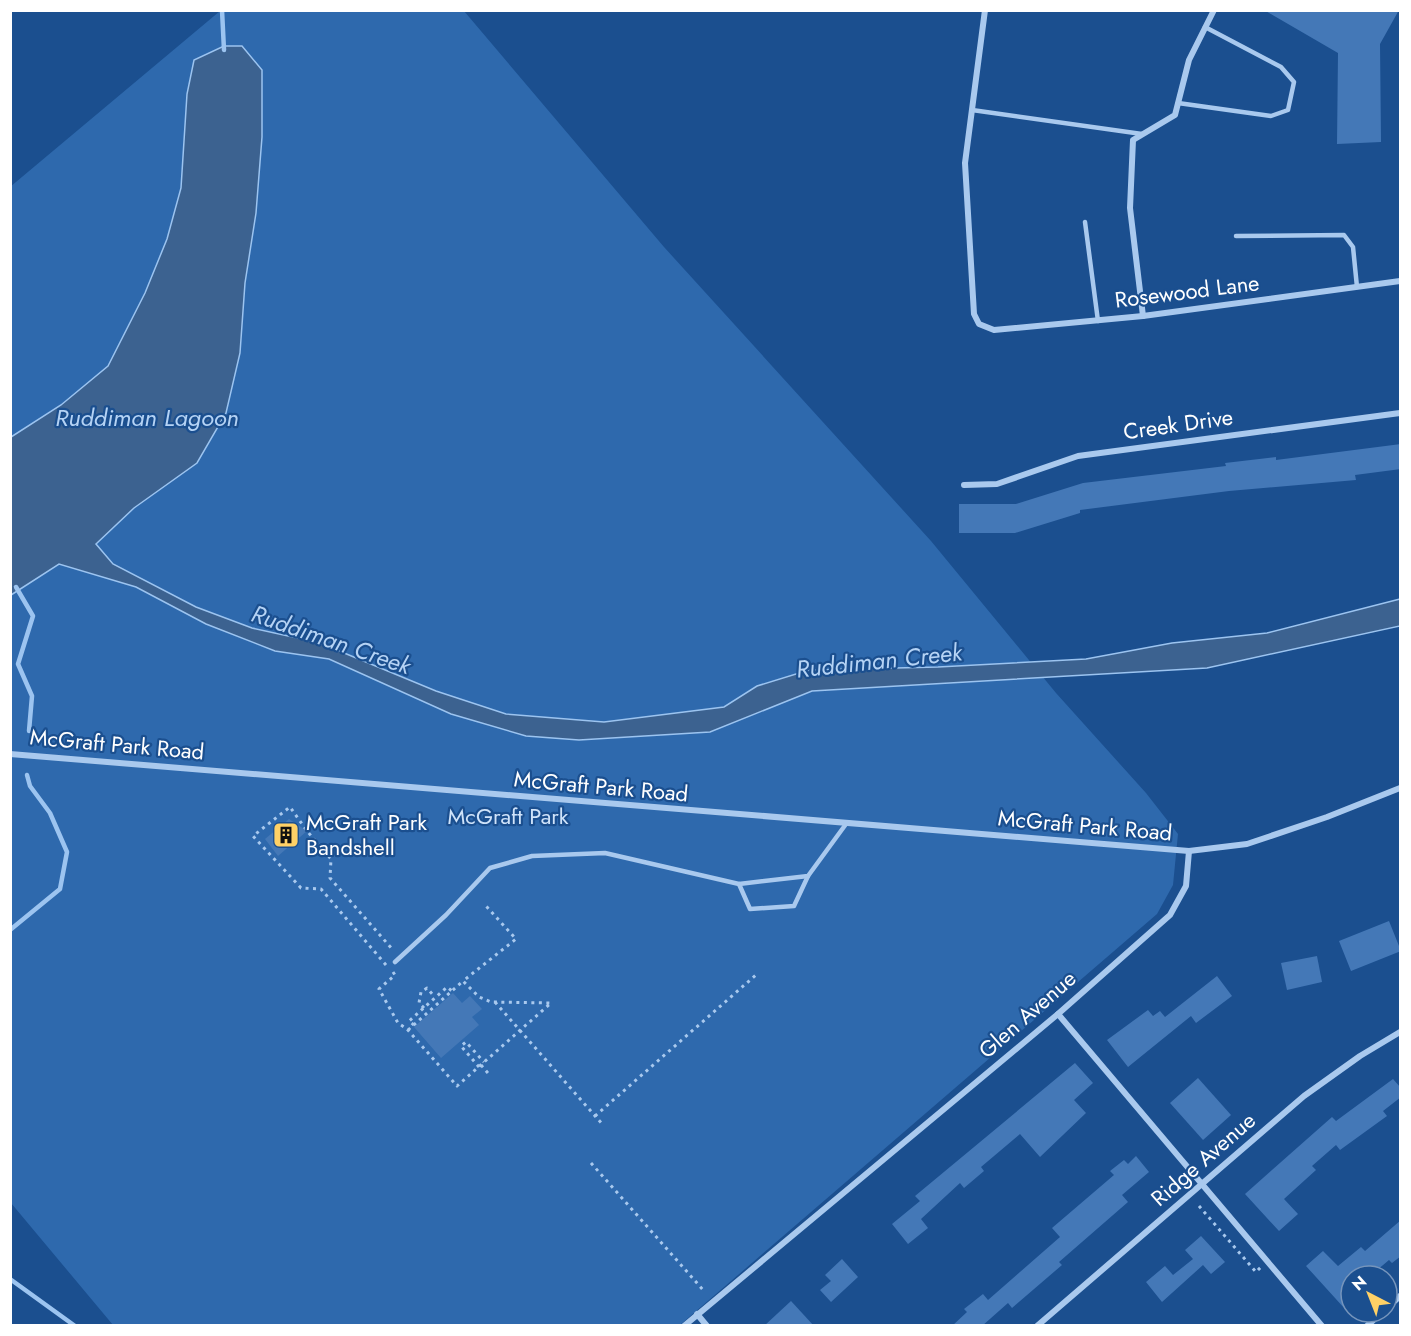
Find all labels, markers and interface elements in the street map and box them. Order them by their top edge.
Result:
street label: Rosewood Lane [1113,266,1261,316]
water label: Ruddiman Lagoon [55,400,239,435]
street label: Creek Drive [1121,400,1235,448]
water label: Ruddiman Creek [247,596,417,684]
water label: Ruddiman Creek [794,634,965,687]
street label: McGraft Park Road [28,720,206,768]
street label: McGraft Park Road [512,762,690,810]
park label: McGraft Park [448,800,569,832]
street label: McGraft Park Road [996,801,1174,849]
place label: McGraft Park Bandshell [306,806,427,863]
building icon: McGraft Park Bandshell [271,820,301,850]
street label: Glen Avenue [971,963,1083,1065]
street label: Ridge Avenue [1144,1104,1262,1214]
north arrow [1339,1264,1399,1324]
text: N [1347,1270,1372,1296]

